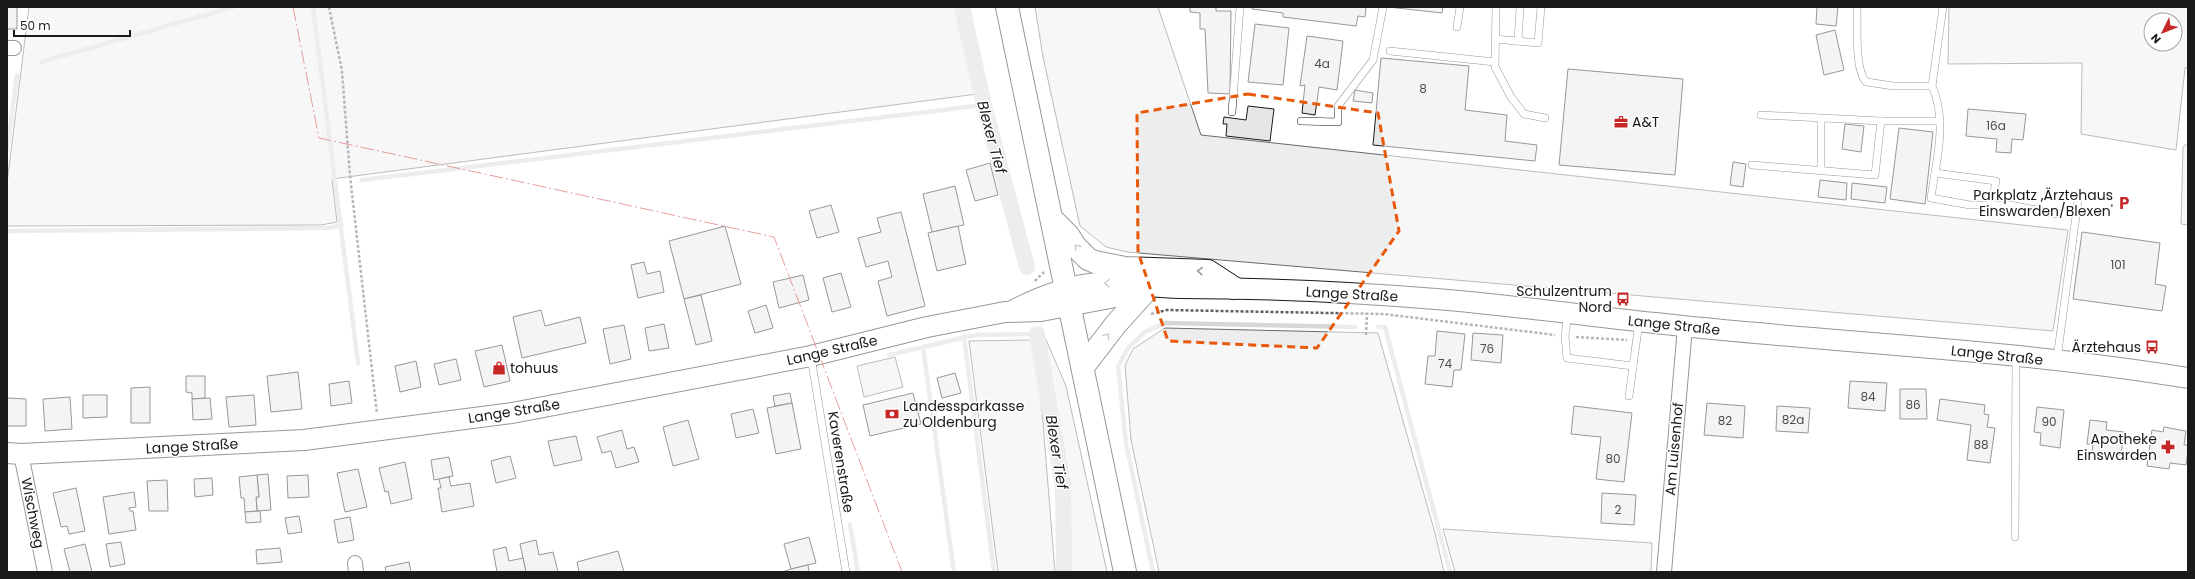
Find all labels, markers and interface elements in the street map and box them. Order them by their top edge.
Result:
scale bar [14,12,130,38]
north arrow [2143,12,2183,52]
text: 50 m [20,17,51,34]
text: N [2147,30,2164,47]
house number: 4a [1314,55,1330,72]
house number: 8 [1419,80,1427,97]
water label: Blexer Tief [972,98,1012,177]
place label: A&T [1632,112,1660,132]
office icon: A&T [1613,114,1629,130]
house number: 16a [1986,117,2006,134]
place label: Parkplatz ,Ärztehaus Einswarden/Blexen' [1973,185,2113,221]
parking icon: Parkplatz ,Ärztehaus Einswarden/Blexen' [2116,195,2132,211]
one-way arrow [1074,244,1081,252]
house number: 101 [2110,256,2126,273]
one-way arrow [1197,266,1203,275]
one-way arrow [1104,279,1110,288]
place label: Schulzentrum Nord [1516,281,1612,317]
street label: Lange Straße [1305,282,1399,306]
bus stop icon: Schulzentrum Nord [1615,291,1631,307]
street label: Lange Straße [1627,310,1721,340]
street label: Lange Straße [785,330,880,370]
one-way arrow [1102,333,1109,340]
place label: Ärztehaus [2072,337,2141,357]
bus stop icon: Ärztehaus [2144,339,2160,355]
house number: 76 [1480,340,1494,357]
street label: Lange Straße [1950,340,2044,370]
house number: 74 [1438,355,1452,372]
place label: tohuus [510,358,558,378]
shop icon: tohuus [491,360,507,376]
house number: 84 [1860,388,1876,405]
street label: Lange Straße [467,394,562,428]
place label: Landessparkasse zu Oldenburg [903,396,1025,432]
house number: 86 [1905,396,1921,413]
street label: Am Luisenhof [1660,401,1688,496]
bank icon: Landessparkasse zu Oldenburg [884,406,900,422]
street label: Kaverenstraße [823,410,859,515]
house number: 82a [1782,411,1804,428]
house number: 82 [1718,412,1732,429]
water label: Blexer Tief [1041,413,1073,492]
house number: 90 [2041,413,2057,430]
place label: Apotheke Einswarden [2077,429,2157,465]
street label: Lange Straße [145,434,239,458]
house number: 88 [1973,436,1989,453]
pharmacy icon: Apotheke Einswarden [2160,439,2176,455]
house number: 80 [1605,450,1621,467]
street label: Wischweg [16,476,50,550]
house number: 2 [1615,501,1622,518]

